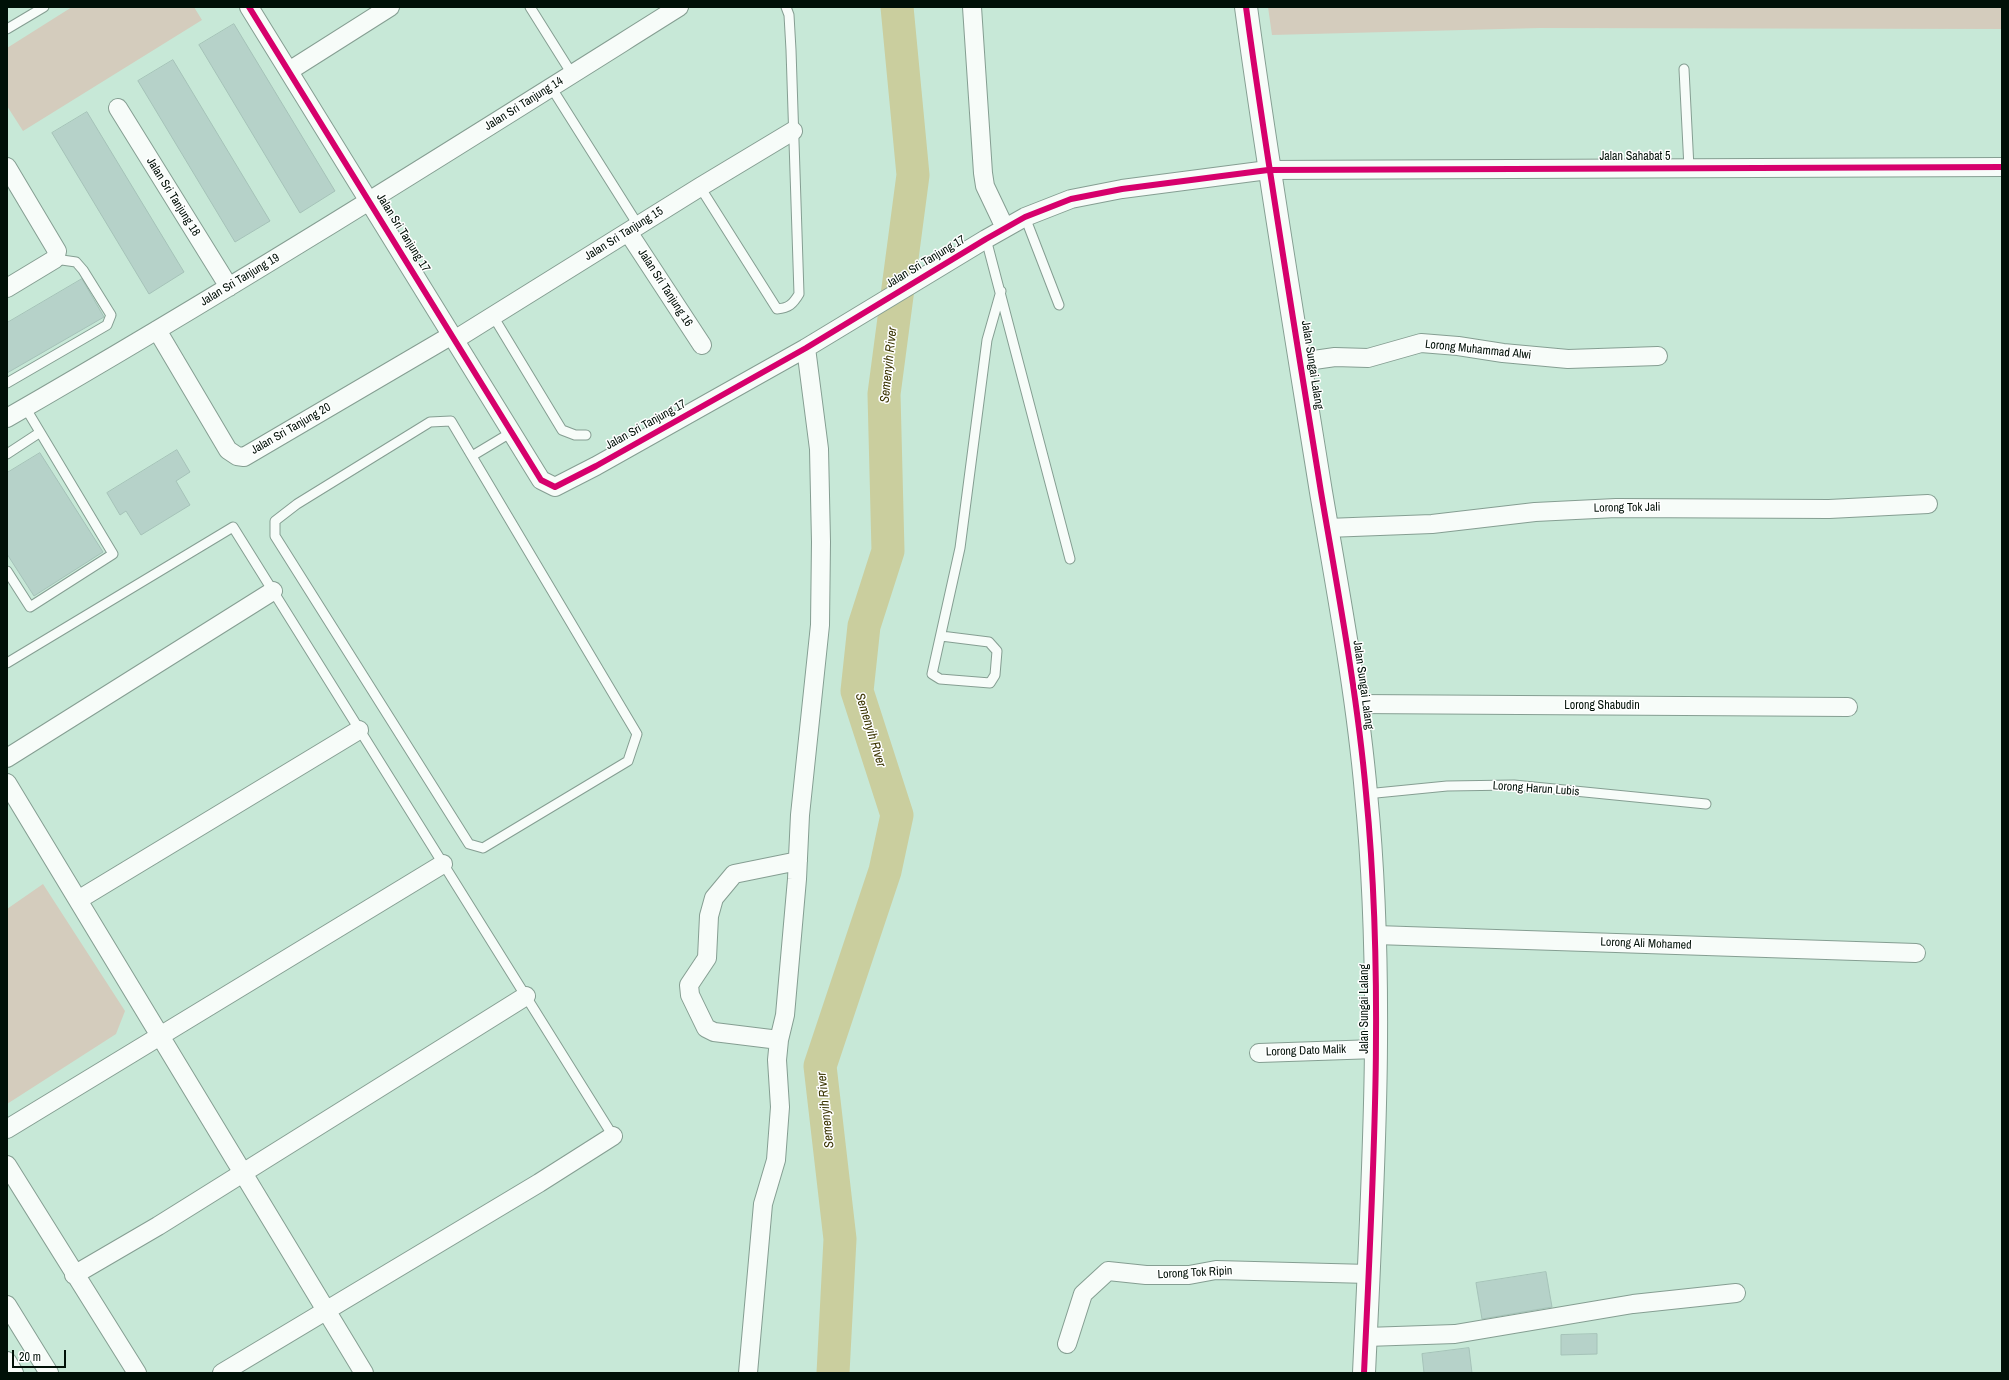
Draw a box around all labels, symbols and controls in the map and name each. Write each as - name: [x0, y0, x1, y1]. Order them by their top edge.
- street label: Jalan Sri Tanjung 14: [482, 74, 566, 134]
- street label: Jalan Sahabat 5: [1599, 150, 1671, 164]
- street label: Jalan Sri Tanjung 18: [143, 155, 203, 239]
- street label: Jalan Sri Tanjung 17: [373, 191, 433, 275]
- street label: Jalan Sri Tanjung 15: [582, 204, 666, 264]
- street label: Jalan Sri Tanjung 17: [884, 233, 968, 291]
- street label: Jalan Sri Tanjung 16: [634, 246, 696, 330]
- street label: Jalan Sri Tanjung 19: [198, 251, 282, 309]
- street label: Jalan Sungai Lalang: [1298, 320, 1326, 410]
- water label: Semenyih River: [877, 326, 901, 404]
- street label: Lorong Muhammad Alwi: [1424, 337, 1532, 363]
- street label: Jalan Sri Tanjung 17: [603, 397, 689, 453]
- street label: Jalan Sri Tanjung 20: [248, 400, 334, 458]
- street label: Lorong Tok Jali: [1594, 500, 1660, 516]
- street label: Jalan Sungai Lalang: [1350, 640, 1376, 730]
- water label: Semenyih River: [851, 691, 889, 769]
- street label: Lorong Shabudin: [1564, 699, 1640, 713]
- street label: Lorong Harun Lubis: [1492, 779, 1580, 799]
- street label: Lorong Ali Mohamed: [1600, 935, 1692, 953]
- street label: Jalan Sungai Lalang: [1358, 964, 1372, 1054]
- street label: Lorong Dato Malik: [1266, 1042, 1346, 1060]
- water label: Semenyih River: [814, 1071, 838, 1149]
- street label: Lorong Tok Ripin: [1157, 1264, 1233, 1282]
- scale bar: [14, 1342, 68, 1368]
- text: 20 m: [19, 1349, 41, 1365]

